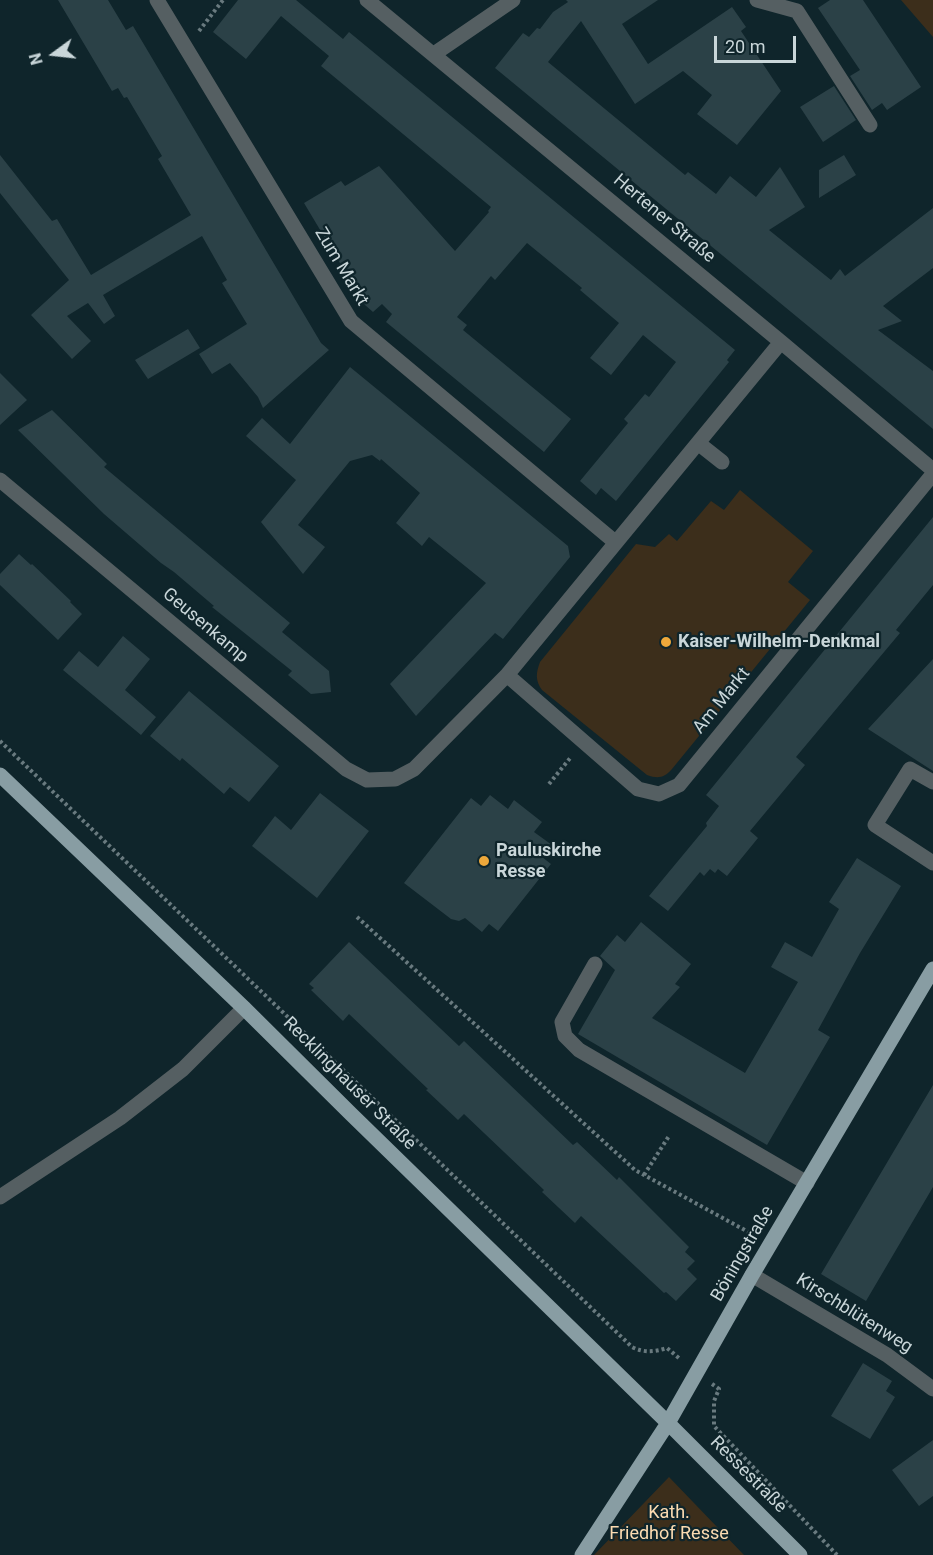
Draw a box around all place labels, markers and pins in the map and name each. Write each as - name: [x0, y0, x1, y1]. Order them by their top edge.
- place label: Kaiser-Wilhelm-Denkmal: [678, 631, 880, 653]
- marker: Kaiser-Wilhelm-Denkmal: [659, 635, 673, 649]
- place label: Pauluskirche Resse: [496, 840, 601, 882]
- marker: Pauluskirche Resse: [477, 854, 491, 868]

